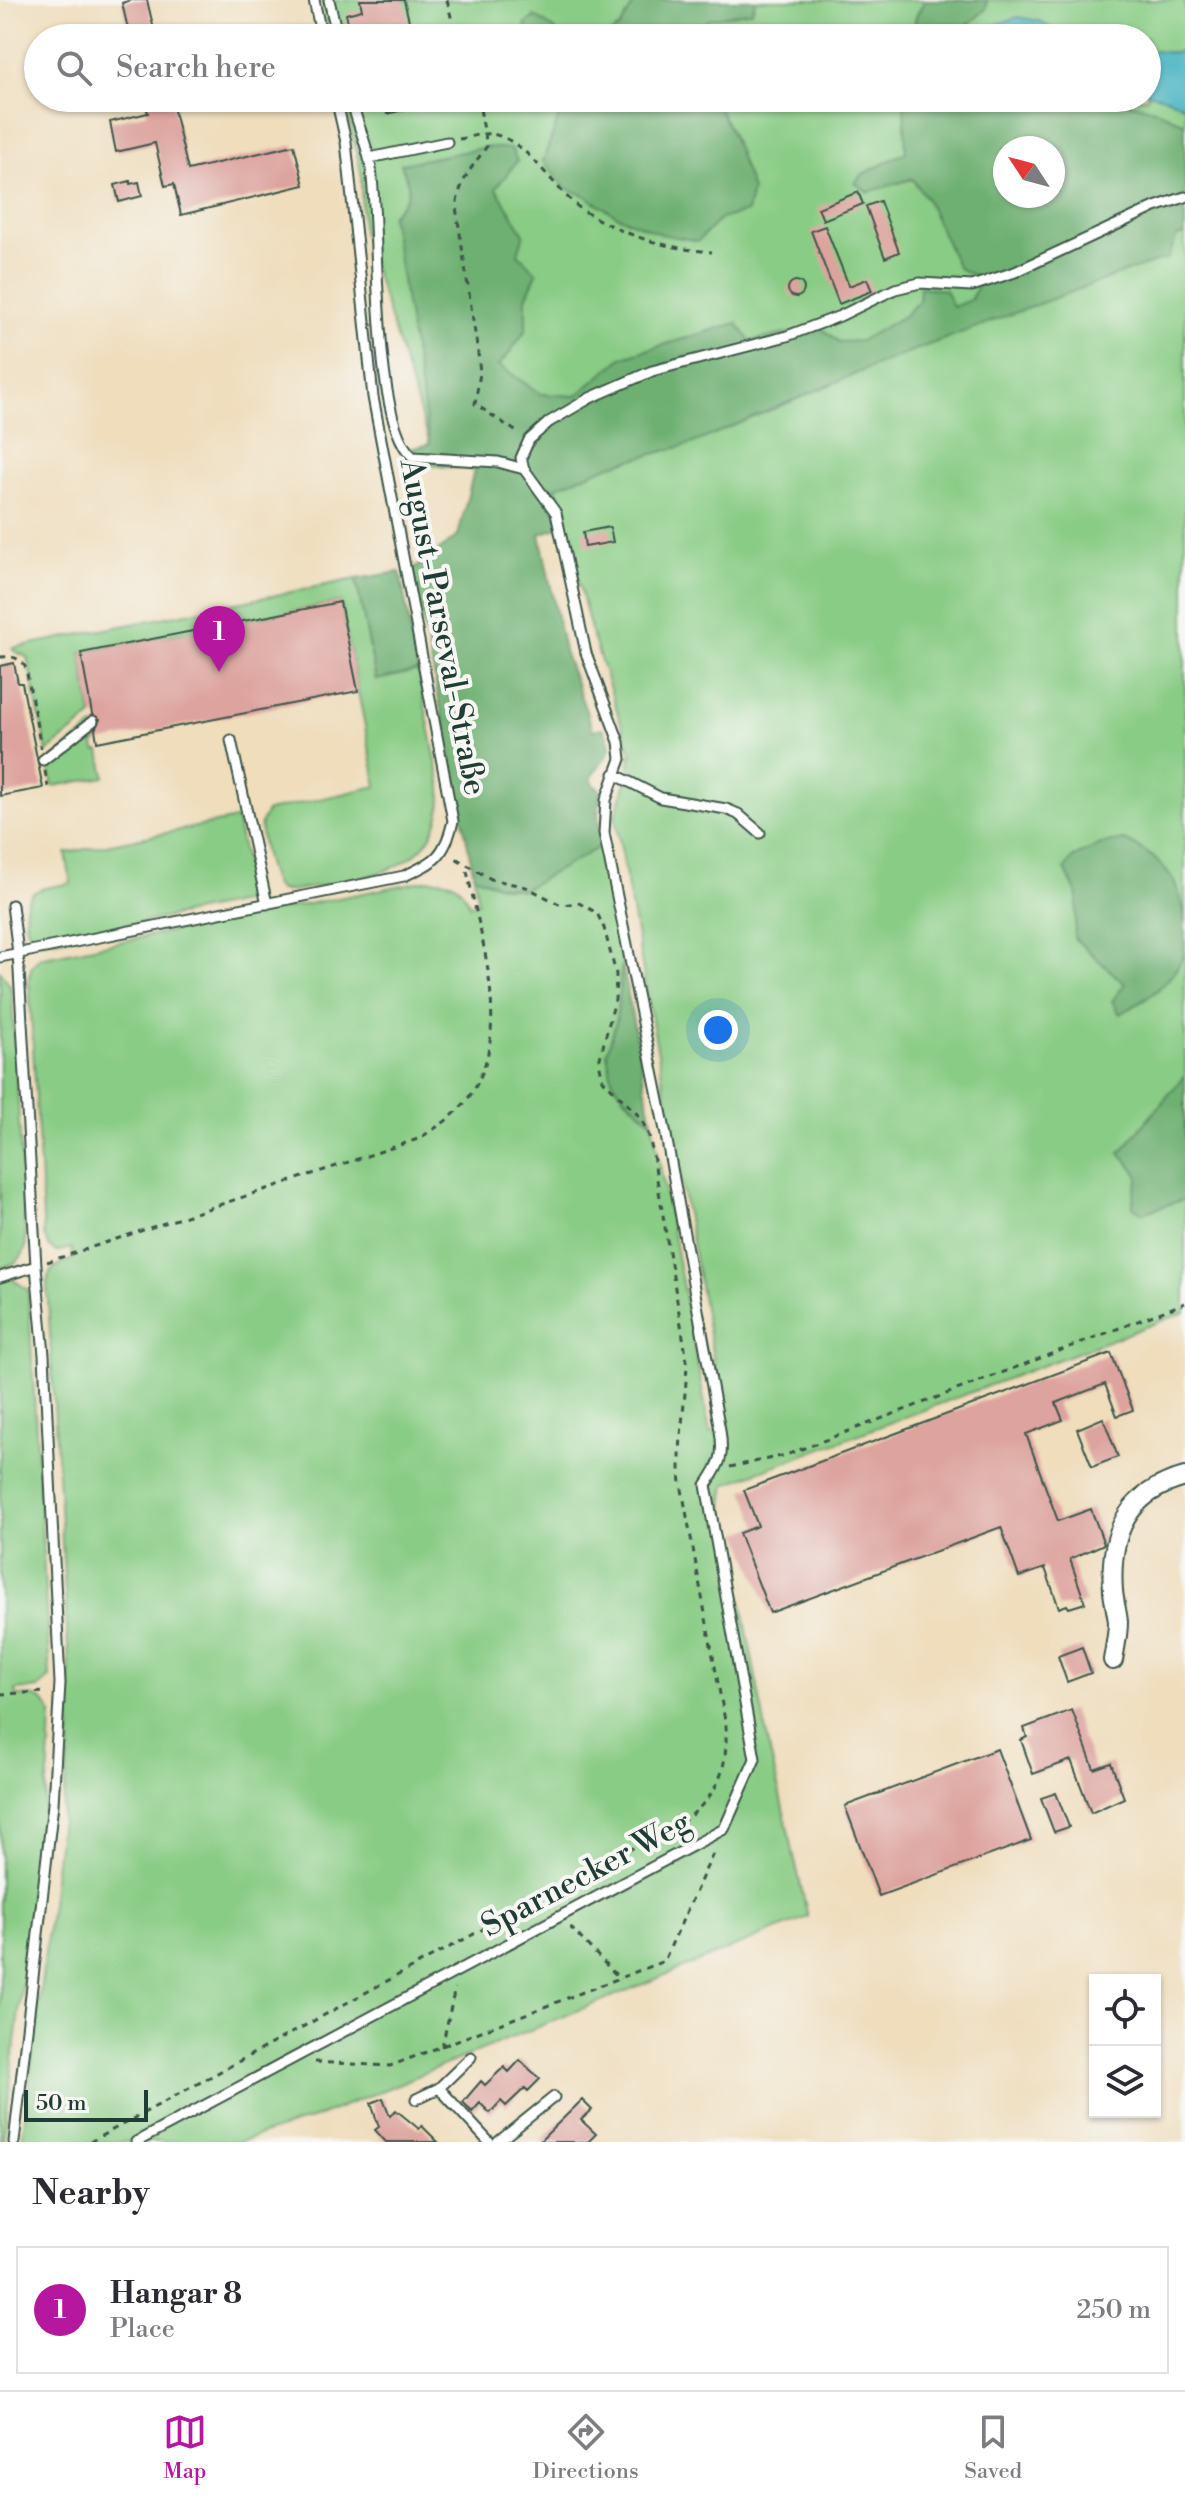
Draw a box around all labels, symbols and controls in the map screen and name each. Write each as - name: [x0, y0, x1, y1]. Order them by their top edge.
- search box: [24, 24, 1161, 112]
- icon: search: [52, 46, 96, 90]
- text: Search here: [116, 49, 276, 87]
- north arrow: [993, 136, 1065, 208]
- street label: August-Parseval-Straße: [391, 454, 495, 799]
- pin: 1: [193, 606, 245, 672]
- your location: [698, 1010, 738, 1050]
- street label: Sparnecker Weg: [474, 1802, 698, 1946]
- map controls: [1089, 1974, 1161, 2118]
- button: locate: [1089, 1974, 1161, 2046]
- button: layers: [1089, 2046, 1161, 2118]
- scale bar: [24, 2086, 148, 2122]
- text: 50 m: [36, 2090, 87, 2117]
- text: Nearby: [32, 2173, 150, 2215]
- text: Hangar 8: [110, 2275, 242, 2313]
- text: 1: [54, 2294, 66, 2326]
- text: 250 m: [1076, 2294, 1151, 2326]
- text: Place: [110, 2313, 175, 2345]
- tab: Map: [163, 2410, 207, 2485]
- tab: Directions: [533, 2410, 639, 2485]
- tab: Saved: [964, 2410, 1022, 2485]

